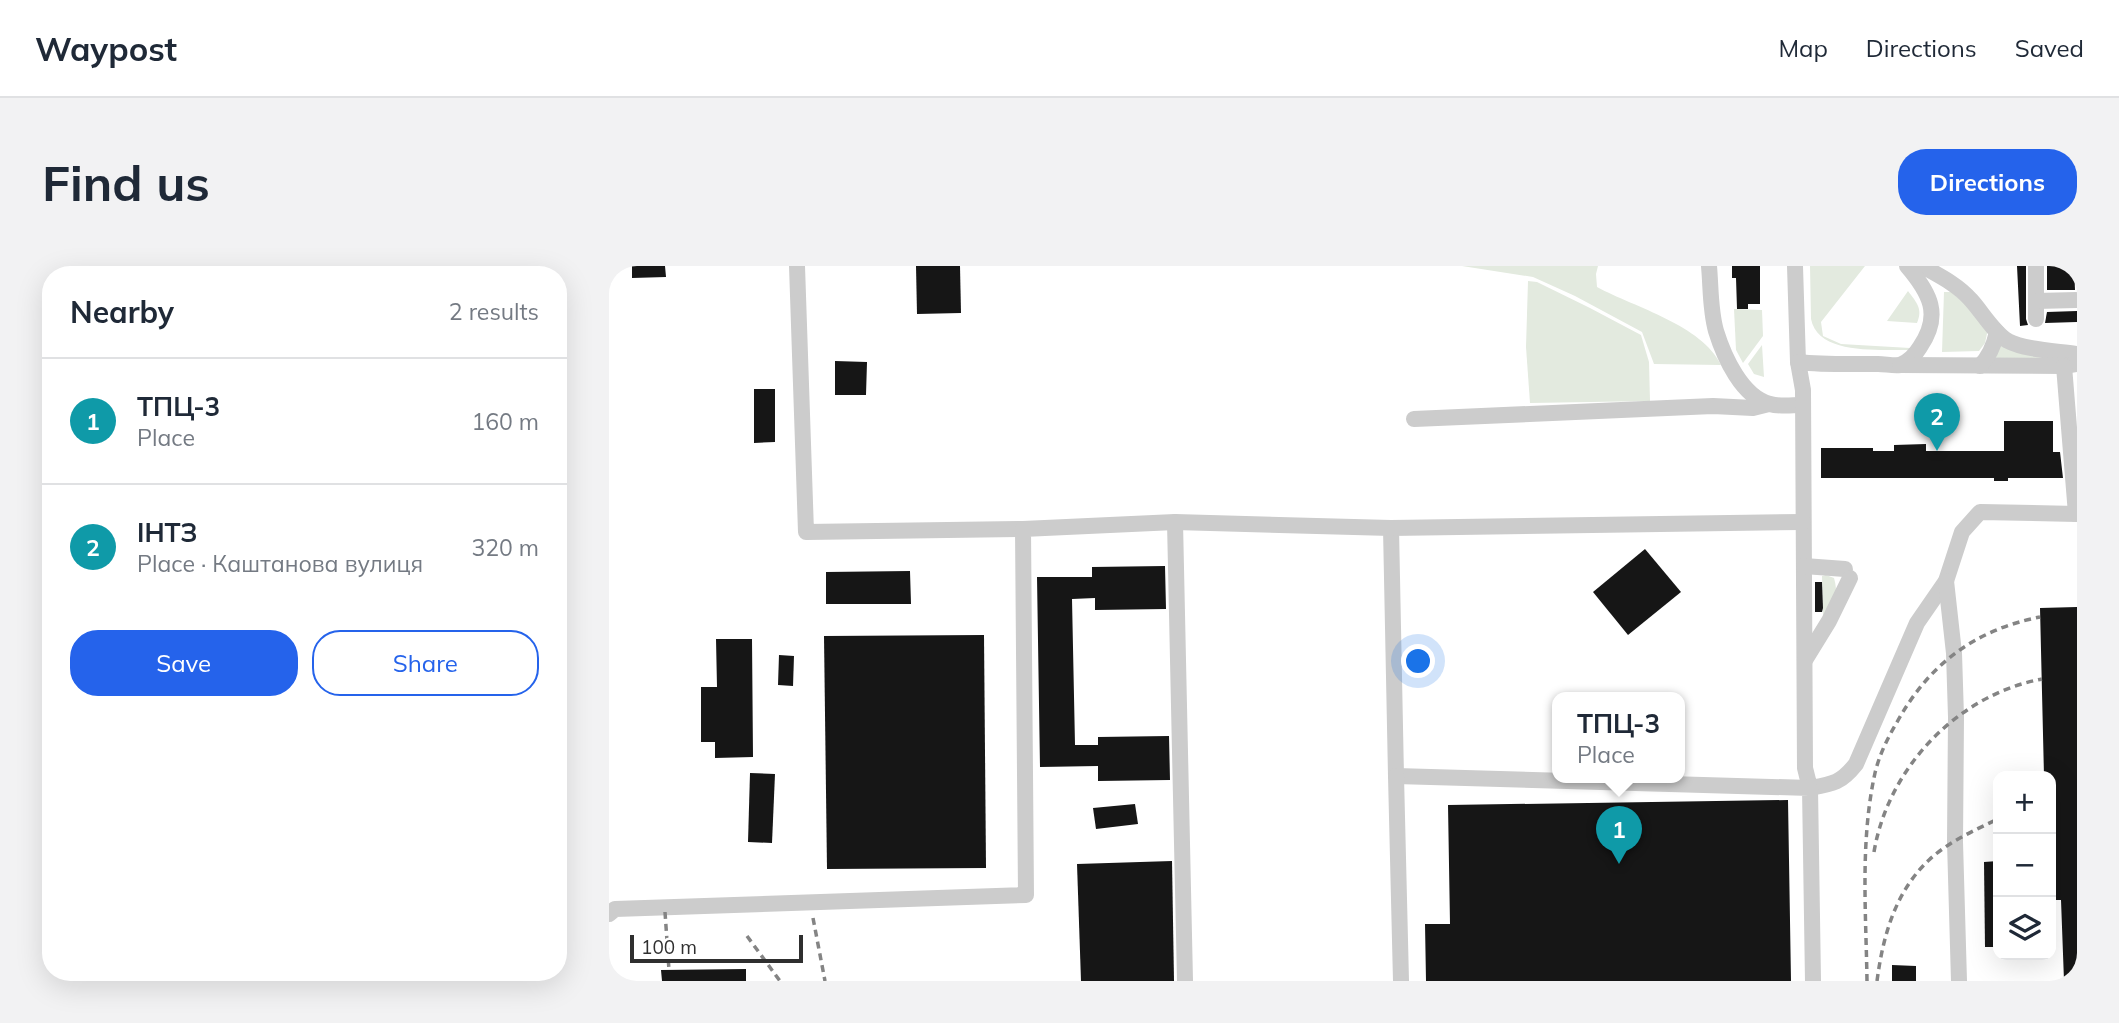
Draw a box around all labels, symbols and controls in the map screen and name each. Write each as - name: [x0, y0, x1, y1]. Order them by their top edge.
- text: Waypost: [35, 28, 177, 69]
- text: Map: [1778, 33, 1828, 63]
- text: Directions: [1866, 33, 1977, 63]
- text: Saved: [2015, 33, 2084, 63]
- button: Directions: [1898, 149, 2077, 215]
- text: Find us: [42, 152, 210, 213]
- text: Nearby: [70, 293, 174, 331]
- text: 2 results: [449, 297, 539, 326]
- text: ТПЦ-3: [137, 390, 220, 423]
- pin: 2: [1914, 393, 1960, 451]
- text: 1: [86, 407, 100, 436]
- text: 160 m: [471, 407, 539, 436]
- text: Place: [137, 423, 195, 452]
- text: ІНТЗ: [137, 516, 197, 549]
- text: 2: [86, 533, 100, 562]
- text: 320 m: [471, 533, 539, 562]
- text: Place · Каштанова вулиця: [137, 549, 423, 578]
- button: Save: [70, 630, 298, 696]
- button: Share: [312, 630, 539, 696]
- your location: [1401, 644, 1435, 678]
- popup: [1552, 692, 1685, 783]
- text: ТПЦ-3: [1577, 707, 1660, 740]
- text: Place: [1577, 740, 1635, 769]
- map controls: [1993, 771, 2056, 960]
- button: +: [1993, 771, 2056, 834]
- pin: 1: [1596, 806, 1642, 864]
- button: −: [1993, 834, 2056, 897]
- button: layers: [1993, 897, 2056, 960]
- scale bar: [630, 932, 803, 964]
- text: 100 m: [641, 935, 697, 959]

